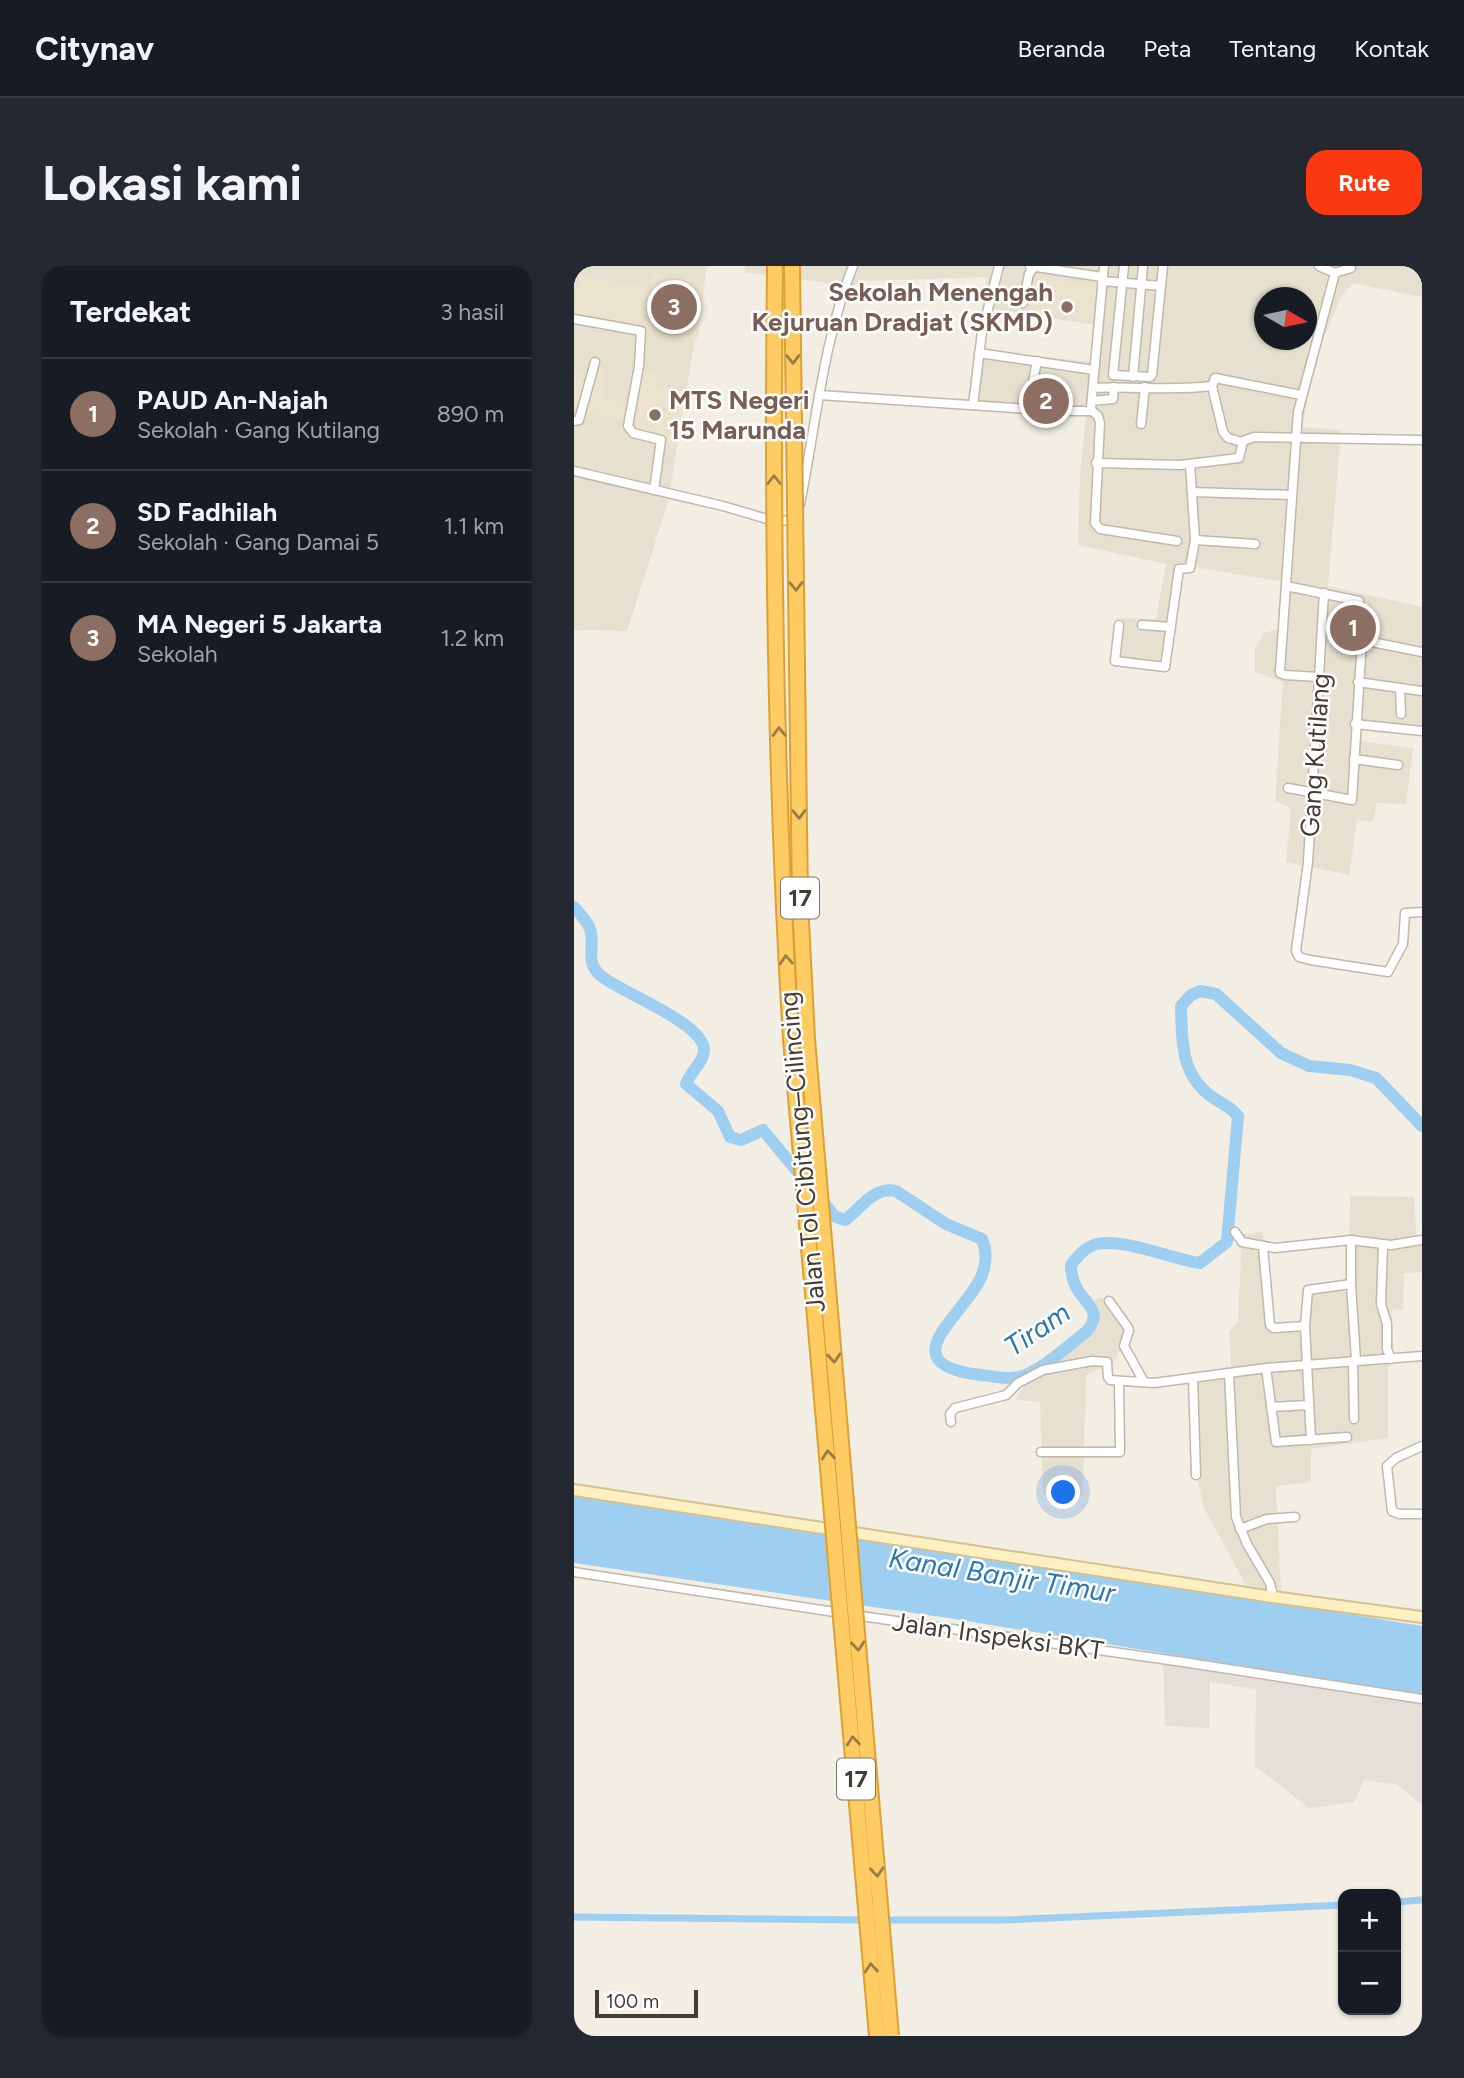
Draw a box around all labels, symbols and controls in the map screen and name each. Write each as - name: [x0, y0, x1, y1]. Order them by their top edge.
- text: Citynav: [35, 29, 154, 68]
- text: Beranda: [1018, 34, 1105, 63]
- text: Peta: [1143, 34, 1191, 63]
- text: Tentang: [1229, 34, 1316, 63]
- text: Kontak: [1354, 34, 1429, 63]
- button: Rute: [1306, 150, 1422, 215]
- text: Lokasi kami: [42, 153, 302, 212]
- place label: Sekolah Menengah Kejuruan Dradjat (SKMD): [751, 276, 1053, 338]
- pin: 3: [651, 281, 697, 333]
- north arrow: [1254, 287, 1317, 350]
- text: Terdekat: [70, 293, 191, 330]
- text: 3 hasil: [440, 298, 504, 326]
- marker: Sekolah Menengah Kejuruan Dradjat (SKMD): [1059, 299, 1075, 315]
- one-way arrow: [786, 353, 801, 364]
- pin: 2: [1023, 375, 1069, 427]
- text: PAUD An-Najah: [137, 384, 328, 416]
- place label: MTS Negeri 15 Marunda: [669, 384, 810, 446]
- text: 1: [88, 400, 98, 428]
- text: 890 m: [437, 400, 504, 428]
- marker: MTS Negeri 15 Marunda: [647, 407, 663, 423]
- text: Sekolah · Gang Kutilang: [137, 416, 380, 444]
- one-way arrow: [766, 474, 782, 485]
- text: SD Fadhilah: [137, 496, 277, 528]
- text: 2: [86, 512, 100, 540]
- text: 1.1 km: [444, 512, 504, 540]
- text: Sekolah · Gang Damai 5: [137, 528, 379, 556]
- one-way arrow: [788, 581, 804, 592]
- pin: 1: [1330, 602, 1376, 654]
- text: MA Negeri 5 Jakarta: [137, 608, 382, 640]
- text: 3: [87, 624, 99, 652]
- text: 1.2 km: [440, 624, 504, 652]
- text: Sekolah: [137, 640, 218, 668]
- street label: Gang Kutilang: [1293, 672, 1337, 838]
- one-way arrow: [771, 726, 787, 737]
- one-way arrow: [791, 809, 807, 819]
- road number: 17: [781, 878, 819, 918]
- one-way arrow: [779, 954, 794, 965]
- street label: Jalan Tol Cibitung–Cilincing: [772, 990, 832, 1314]
- water label: Tiram: [998, 1295, 1076, 1363]
- one-way arrow: [826, 1353, 841, 1364]
- one-way arrow: [821, 1449, 836, 1460]
- your location: [1046, 1475, 1080, 1509]
- water label: Kanal Banjir Timur: [886, 1540, 1119, 1610]
- street label: Jalan Inspeksi BKT: [890, 1605, 1106, 1667]
- one-way arrow: [850, 1641, 865, 1652]
- one-way arrow: [846, 1735, 861, 1746]
- road number: 17: [837, 1758, 875, 1800]
- one-way arrow: [869, 1867, 884, 1878]
- map controls: [1338, 1889, 1401, 2015]
- button: +: [1338, 1889, 1401, 1952]
- button: −: [1338, 1952, 1401, 2015]
- one-way arrow: [864, 1962, 879, 1973]
- scale bar: [595, 1987, 698, 2019]
- text: 100 m: [606, 1990, 659, 2013]

